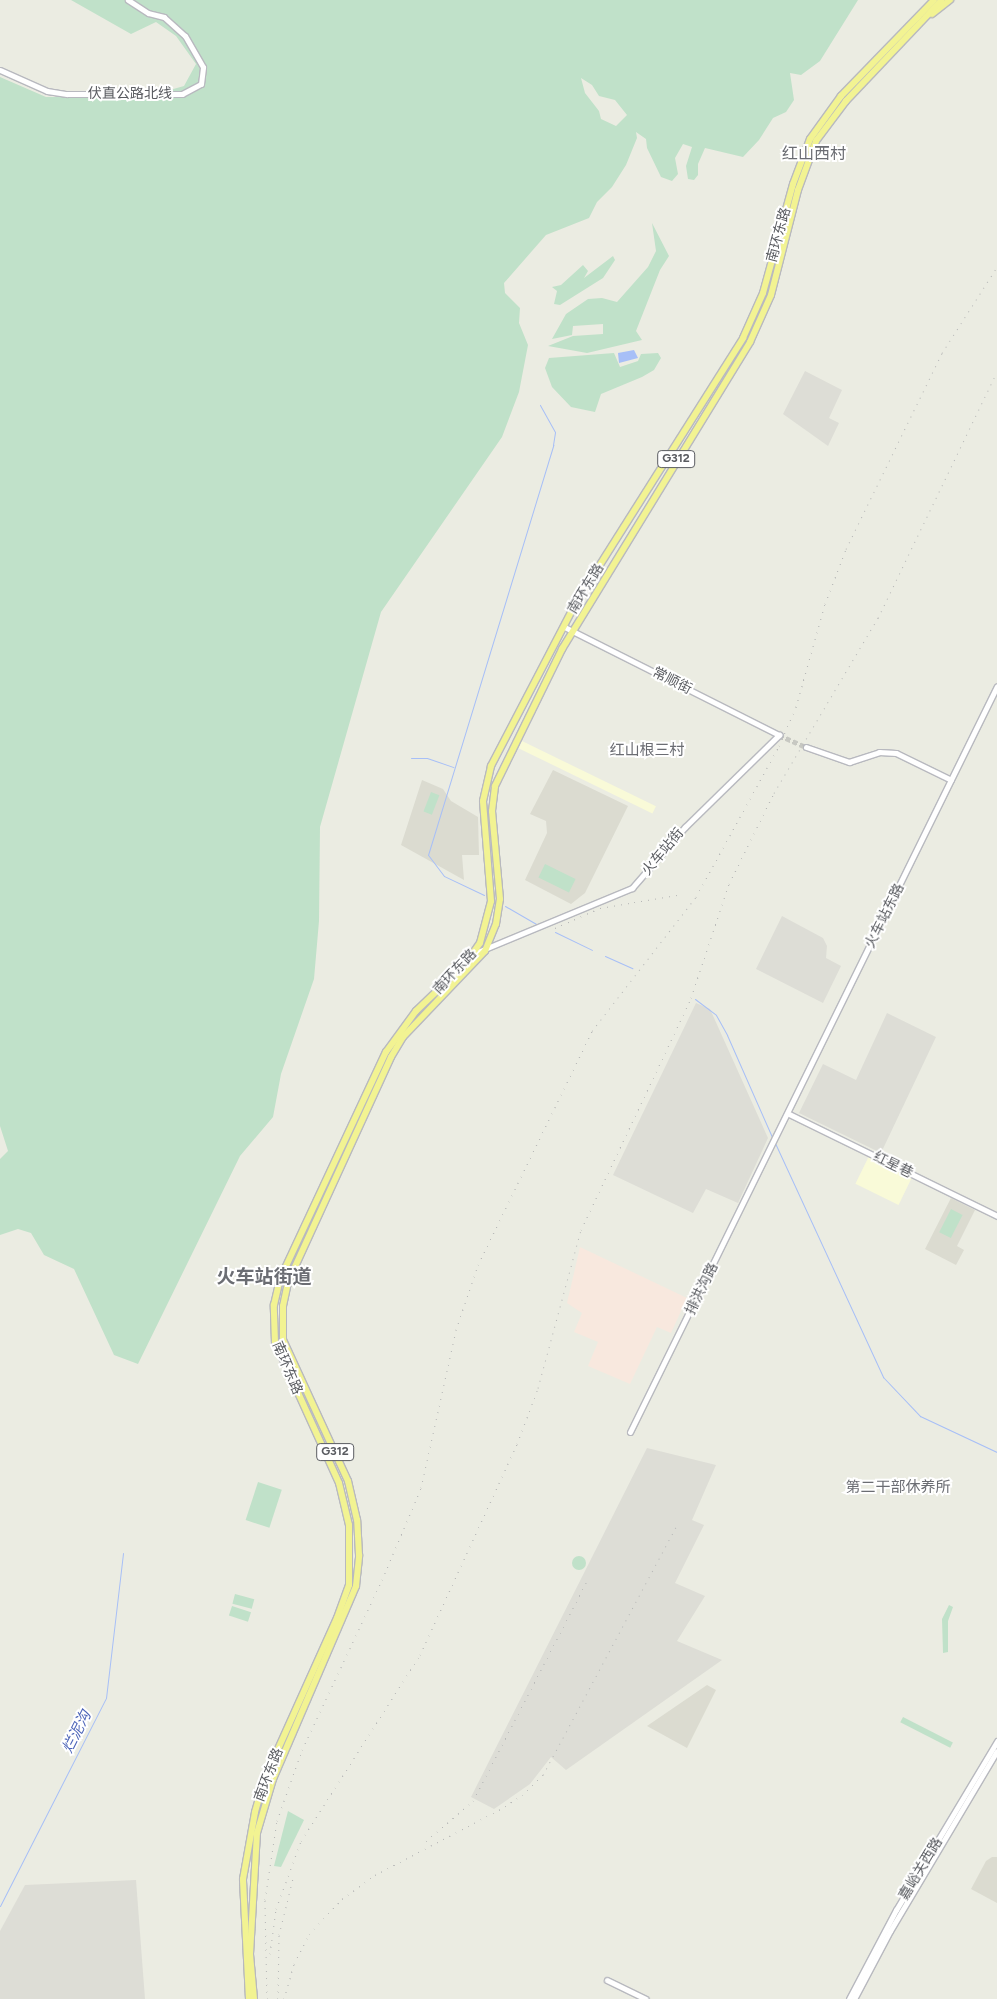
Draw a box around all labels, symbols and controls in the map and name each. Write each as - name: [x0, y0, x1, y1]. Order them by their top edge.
- street label: 伏直公路北线: [88, 86, 172, 102]
- district label: 红山西村: [782, 144, 846, 164]
- street label: 南环东路: [764, 206, 794, 264]
- road number: G312: [656, 449, 696, 468]
- street label: 南环东路: [564, 561, 608, 617]
- street label: 常顺街: [649, 664, 695, 698]
- district label: 红山根三村: [610, 742, 684, 760]
- street label: 火车站街: [639, 825, 687, 879]
- street label: 火车站东路: [862, 881, 908, 951]
- street label: 南环东路: [430, 946, 480, 998]
- street label: 红星巷: [870, 1148, 916, 1182]
- street label: 排洪沟路: [682, 1260, 722, 1318]
- district label: 火车站街道: [217, 1266, 311, 1288]
- street label: 南环东路: [268, 1339, 306, 1397]
- road number: G312: [315, 1442, 355, 1461]
- district label: 第二干部休养所: [846, 1479, 950, 1497]
- water label: 烂泥沟: [59, 1708, 95, 1756]
- street label: 南环东路: [251, 1746, 287, 1804]
- street label: 嘉峪关西路: [896, 1835, 946, 1903]

